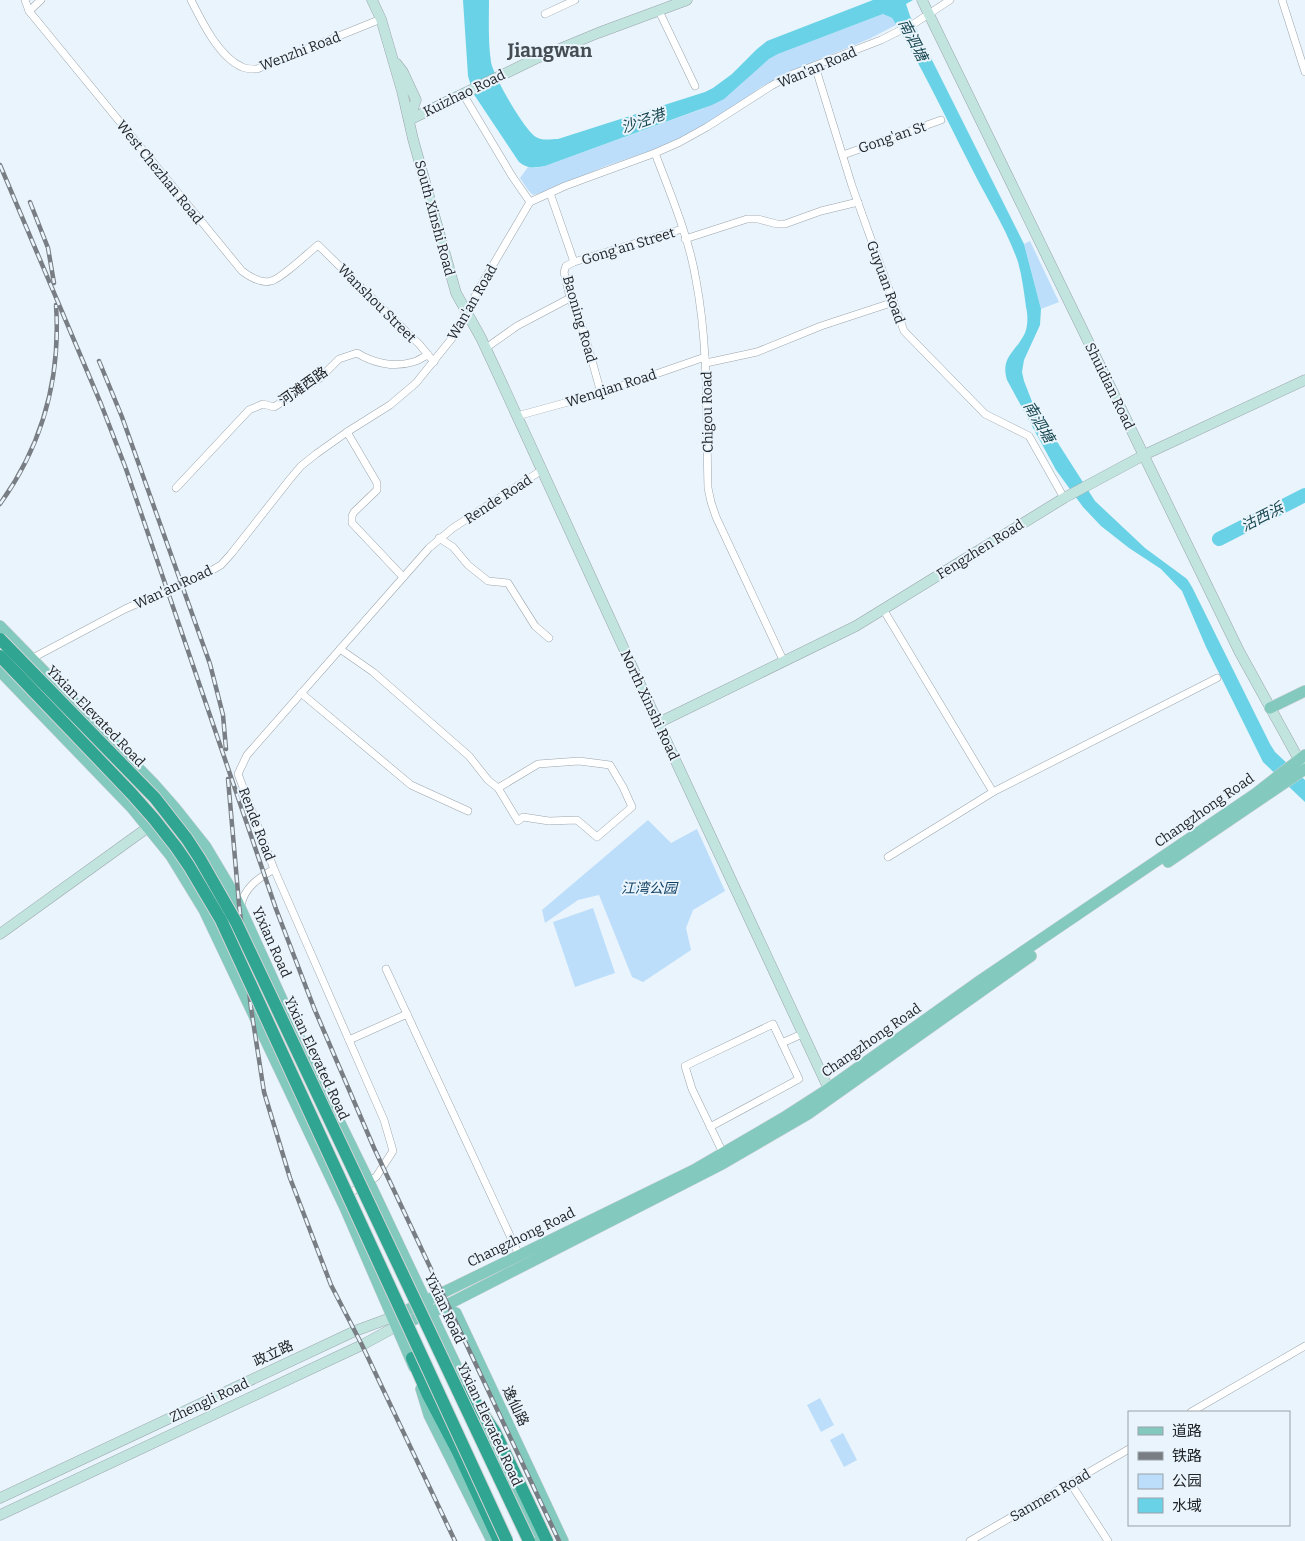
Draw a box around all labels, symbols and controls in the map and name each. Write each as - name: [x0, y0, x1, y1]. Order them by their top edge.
- water label: 南泗塘: [895, 16, 933, 67]
- street label: Wenzhi Road: [257, 28, 343, 75]
- district label: Jiangwan: [507, 39, 593, 62]
- street label: Wan'an Road: [775, 43, 859, 92]
- street label: Kuizhao Road: [420, 66, 508, 121]
- water label: 沙泾港: [619, 105, 669, 137]
- street label: West Chezhan Road: [113, 117, 207, 227]
- street label: Gong'an St: [856, 118, 928, 157]
- street label: South Xinshi Road: [411, 158, 458, 278]
- street label: Gong'an Street: [579, 224, 677, 269]
- street label: Guyuan Road: [863, 238, 908, 326]
- street label: Wanshou Street: [334, 261, 419, 346]
- street label: Wan'an Road: [444, 262, 501, 343]
- street label: Baoning Road: [559, 274, 600, 365]
- street label: Shuidian Road: [1081, 340, 1138, 432]
- street label: 河滩西路: [275, 363, 331, 409]
- street label: Wenqian Road: [564, 366, 659, 411]
- street label: Chigou Road: [698, 371, 717, 453]
- water label: 南泗塘: [1020, 398, 1060, 448]
- street label: Rende Road: [461, 471, 535, 528]
- water label: 沽西浜: [1238, 498, 1288, 535]
- street label: Fengzhen Road: [934, 516, 1027, 583]
- street label: Wan'an Road: [131, 562, 215, 613]
- street label: North Xinshi Road: [617, 648, 682, 763]
- street label: Yixian Elevated Road: [43, 662, 148, 771]
- street label: Changzhong Road: [1151, 770, 1257, 851]
- street label: Rende Road: [235, 785, 278, 863]
- park label: 江湾公园: [621, 880, 679, 897]
- street label: Yixian Road: [248, 904, 295, 980]
- street label: Yixian Elevated Road: [280, 994, 353, 1123]
- street label: Changzhong Road: [818, 1000, 924, 1081]
- street label: Changzhong Road: [465, 1204, 578, 1271]
- street label: Yixian Road: [421, 1270, 468, 1346]
- street label: 政立路: [251, 1337, 296, 1370]
- street label: Yixian Elevated Road: [453, 1360, 526, 1489]
- street label: Zhengli Road: [167, 1375, 252, 1426]
- street label: 逸仙路: [499, 1384, 532, 1429]
- legend: [1128, 1411, 1290, 1526]
- text: 道路: [1172, 1422, 1202, 1440]
- text: 铁路: [1172, 1447, 1202, 1465]
- street label: Sanmen Road: [1007, 1466, 1094, 1525]
- text: 公园: [1172, 1472, 1202, 1490]
- text: 水域: [1172, 1497, 1202, 1515]

